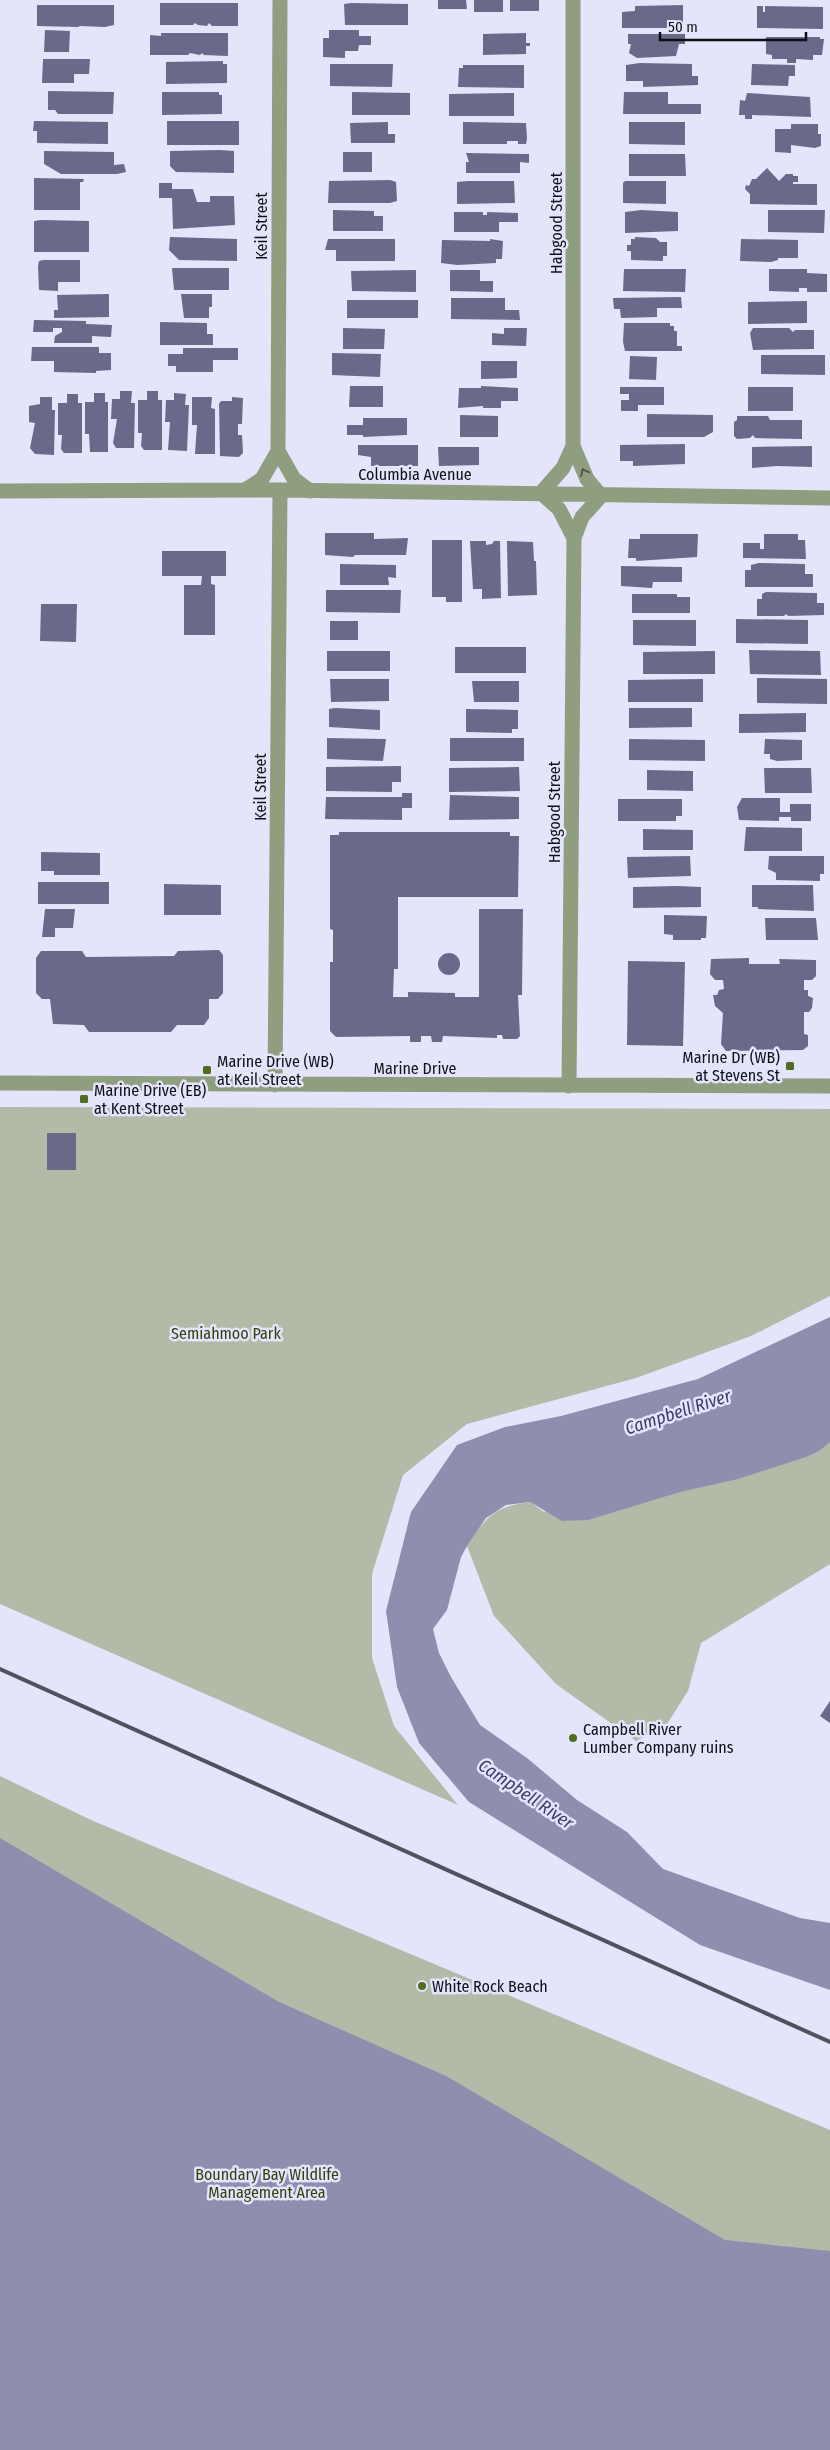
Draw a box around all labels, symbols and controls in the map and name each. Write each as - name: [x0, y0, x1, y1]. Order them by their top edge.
- scale bar: [660, 10, 806, 42]
- text: 50 m: [668, 18, 698, 36]
- street label: Habgood Street: [547, 171, 566, 274]
- street label: Keil Street: [252, 191, 271, 260]
- street label: Columbia Avenue: [358, 465, 472, 484]
- one-way arrow: [580, 469, 590, 478]
- street label: Keil Street: [251, 752, 270, 821]
- street label: Habgood Street: [545, 760, 564, 863]
- place label: Marine Dr (WB) at Stevens St: [682, 1048, 781, 1085]
- place label: Marine Drive (WB) at Keil Street: [217, 1052, 334, 1089]
- street label: Marine Drive: [374, 1059, 456, 1078]
- marker: Marine Dr (WB) at Stevens St: [784, 1060, 796, 1072]
- marker: Marine Drive (WB) at Keil Street: [201, 1064, 213, 1076]
- place label: Marine Drive (EB) at Kent Street: [94, 1081, 207, 1118]
- marker: Marine Drive (EB) at Kent Street: [78, 1093, 90, 1105]
- park label: Semiahmoo Park: [171, 1324, 281, 1343]
- water label: Campbell River: [622, 1384, 734, 1439]
- place label: Campbell River Lumber Company ruins: [583, 1720, 734, 1757]
- marker: Campbell River Lumber Company ruins: [567, 1732, 579, 1744]
- water label: Campbell River: [474, 1754, 578, 1834]
- place label: White Rock Beach: [432, 1977, 548, 1996]
- marker: White Rock Beach: [416, 1980, 428, 1992]
- park label: Boundary Bay Wildlife Management Area: [195, 2165, 339, 2202]

